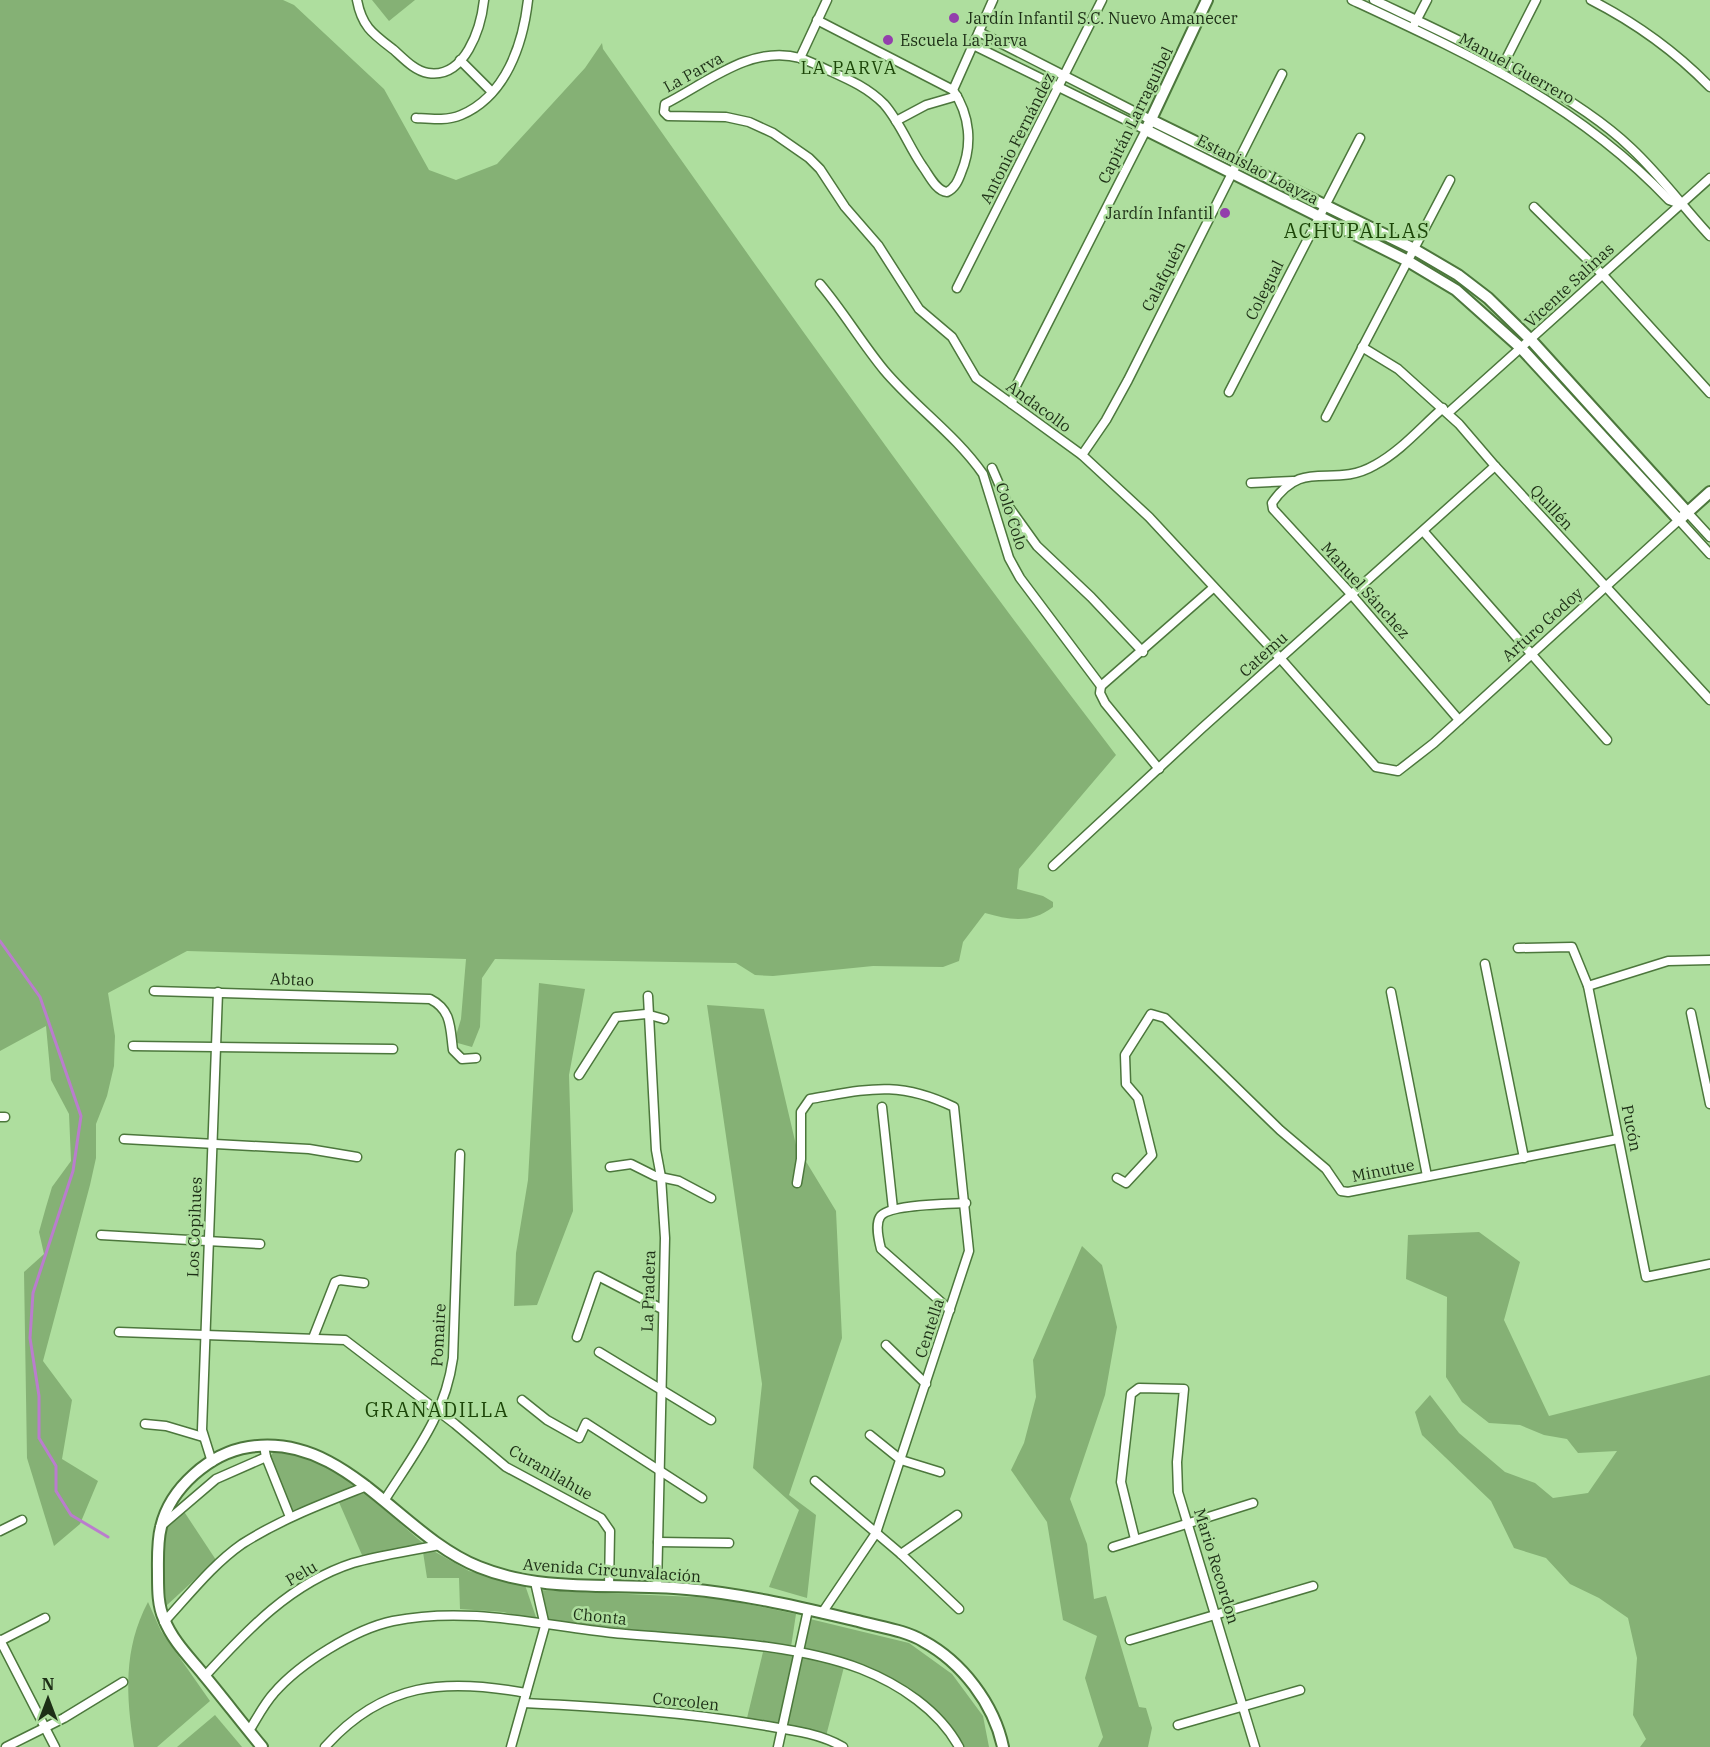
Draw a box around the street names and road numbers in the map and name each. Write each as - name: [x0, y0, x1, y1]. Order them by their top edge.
- street label: Manuel Guerrero: [1456, 28, 1578, 108]
- street label: Capitán Larraguibel: [1093, 43, 1177, 187]
- street label: La Parva: [660, 47, 727, 97]
- street label: Antonio Fernández: [975, 69, 1059, 207]
- street label: Estanislao Loayza: [1194, 130, 1323, 209]
- street label: Calafquén: [1137, 238, 1189, 314]
- street label: Vicente Salinas: [1520, 238, 1618, 332]
- street label: Colegual: [1240, 256, 1288, 323]
- street label: Andacollo: [1003, 376, 1075, 436]
- street label: Colo Colo: [992, 480, 1032, 552]
- street label: Quillén: [1526, 480, 1578, 534]
- street label: Manuel Sánchez: [1317, 538, 1415, 642]
- street label: Arturo Godoy: [1498, 582, 1587, 665]
- street label: Catemu: [1235, 627, 1291, 681]
- street label: Abtao: [270, 968, 314, 990]
- street label: Pucón: [1618, 1103, 1646, 1153]
- street label: Minutue: [1350, 1154, 1416, 1186]
- street label: Los Copihues: [182, 1176, 206, 1278]
- street label: La Pradera: [637, 1250, 659, 1332]
- street label: Centella: [910, 1295, 948, 1360]
- street label: Pomaire: [426, 1303, 450, 1367]
- street label: Curanilahue: [506, 1440, 596, 1504]
- street label: Mario Recordon: [1190, 1506, 1244, 1626]
- street label: Avenida Circunvalación: [522, 1554, 702, 1586]
- street label: Pelu: [282, 1556, 320, 1590]
- street label: Chonta: [572, 1603, 628, 1629]
- street label: Corcolen: [652, 1688, 720, 1714]

